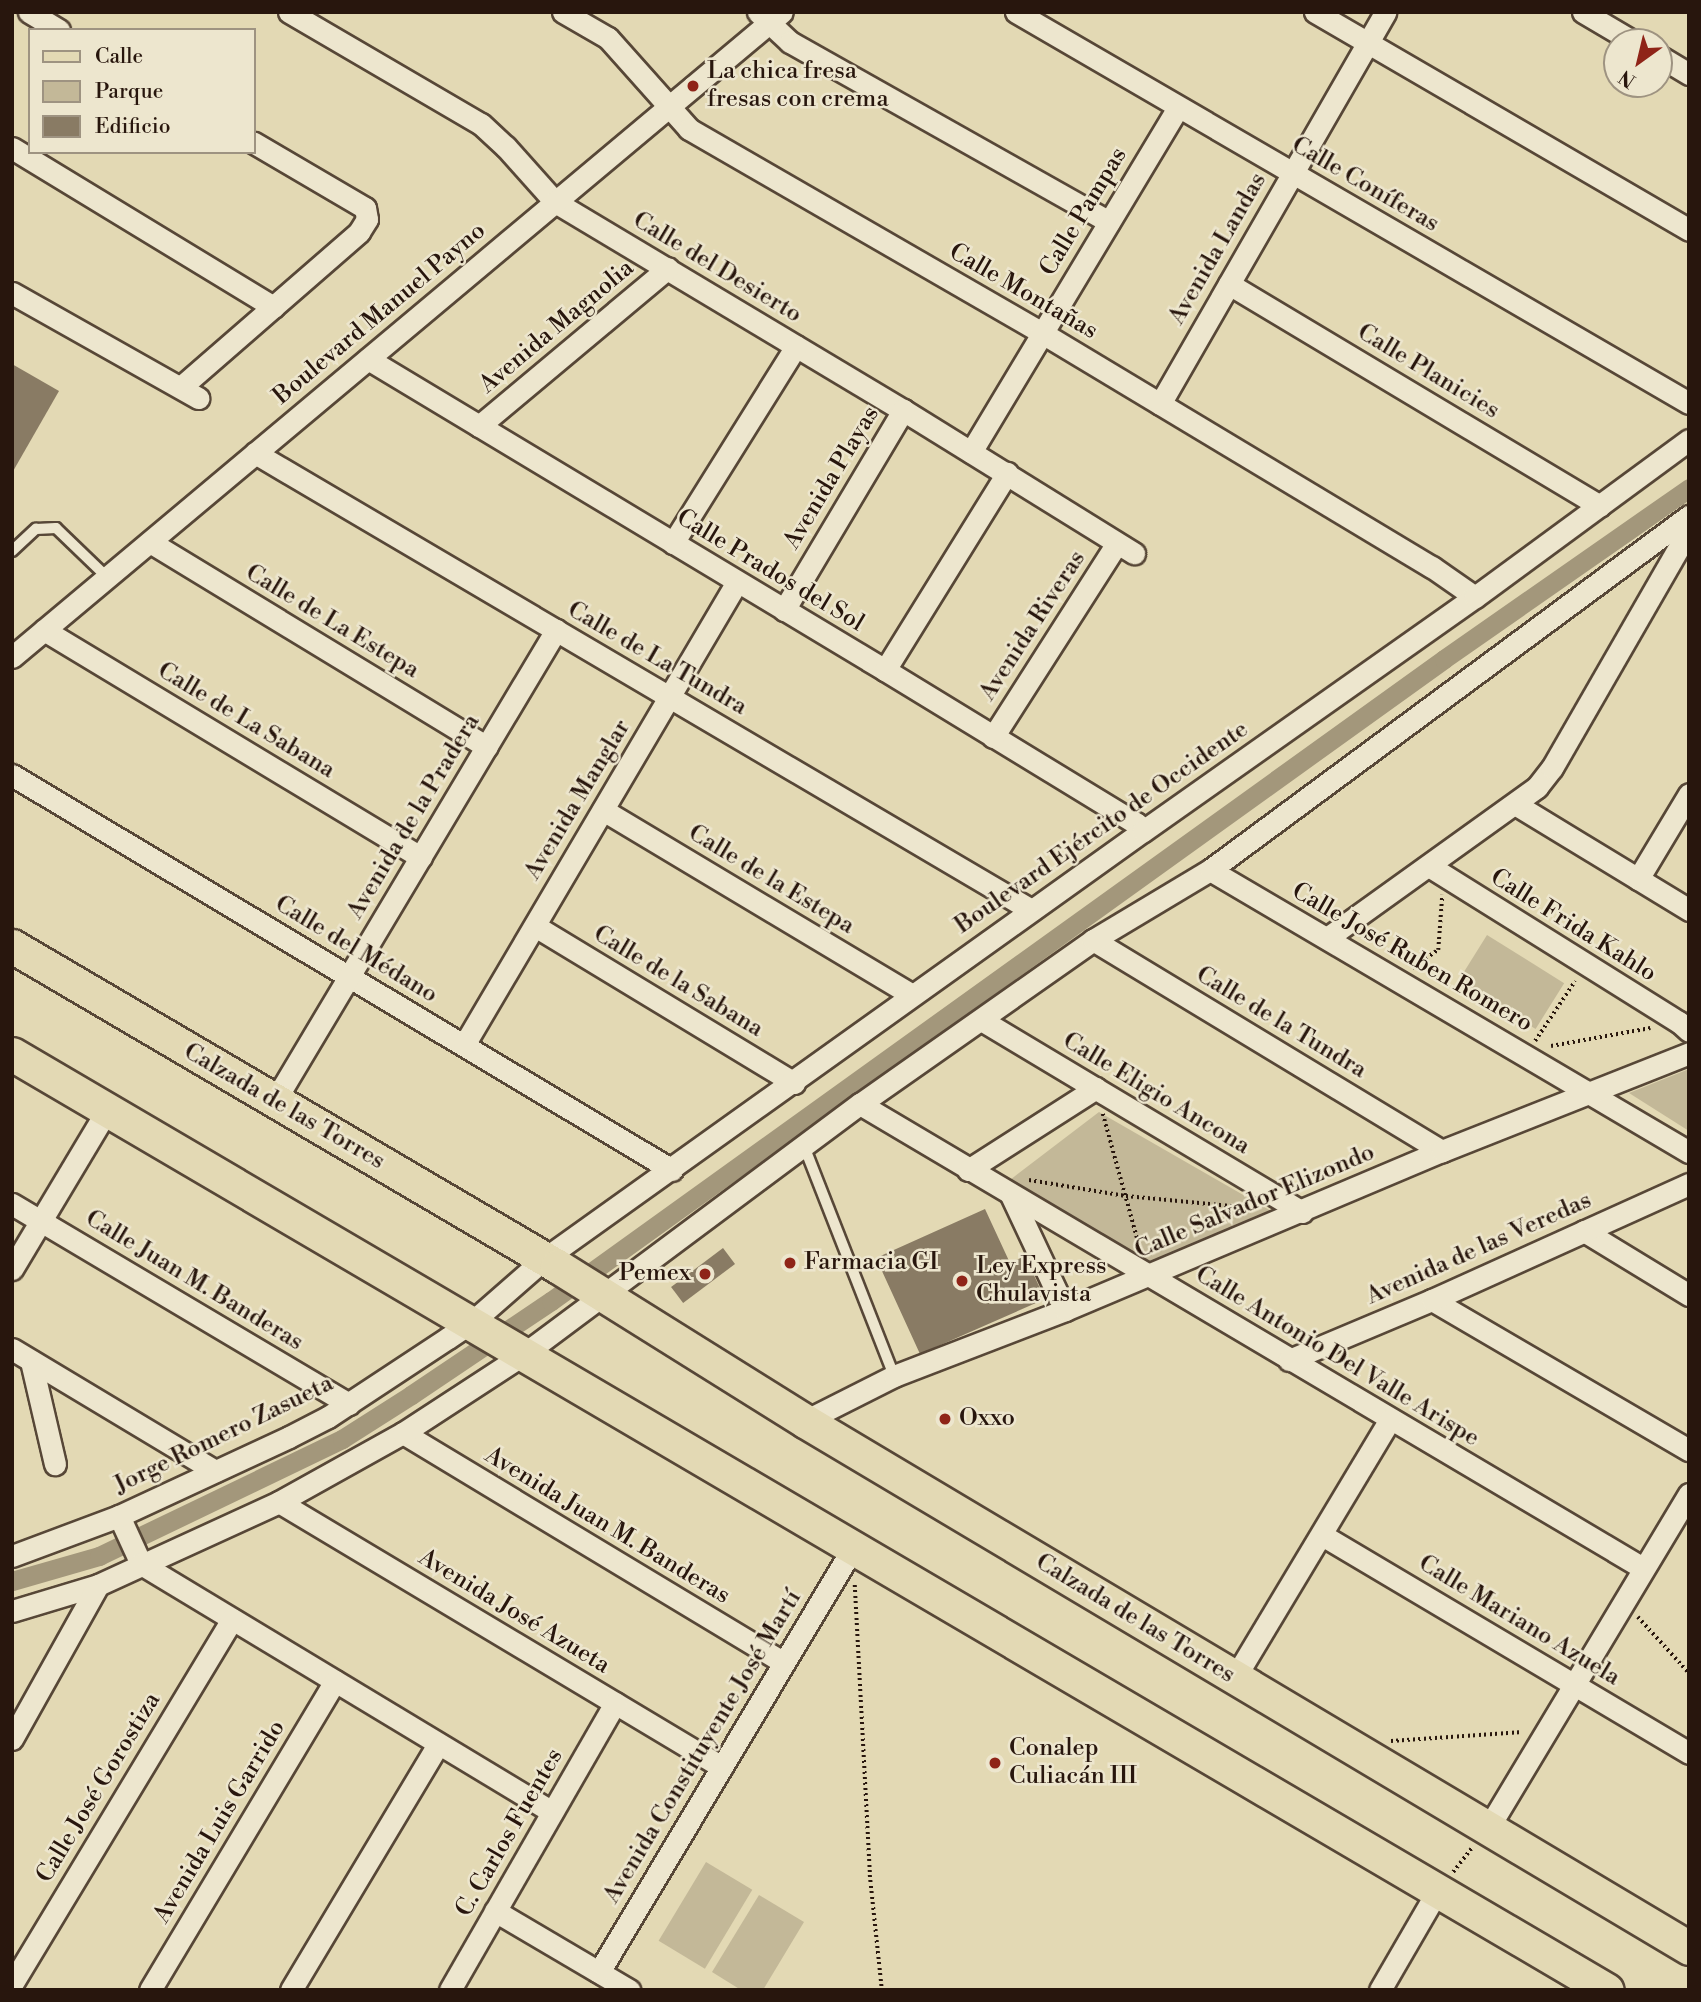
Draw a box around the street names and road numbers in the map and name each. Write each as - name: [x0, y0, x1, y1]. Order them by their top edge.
- street label: Calle Coníferas: [1286, 131, 1444, 239]
- street label: Calle Pampas: [1034, 143, 1134, 281]
- street label: Avenida Landas: [1163, 168, 1273, 330]
- street label: Calle del Desierto: [627, 206, 807, 330]
- street label: Boulevard Manuel Payno: [268, 217, 492, 411]
- street label: Calle Montañas: [944, 238, 1102, 346]
- street label: Avenida Magnolia: [474, 254, 640, 400]
- street label: Calle Planicies: [1352, 318, 1504, 426]
- street label: Avenida Playas: [778, 401, 886, 555]
- street label: Calle Prados del Sol: [671, 504, 869, 638]
- street label: Avenida Riveras: [974, 546, 1092, 706]
- street label: Calle de La Estepa: [240, 559, 424, 685]
- street label: Calle de La Tundra: [562, 596, 752, 722]
- street label: Calle de La Sabana: [152, 657, 340, 785]
- street label: Avenida de la Pradera: [341, 709, 487, 925]
- street label: Avenida Manglar: [519, 715, 637, 885]
- street label: Boulevard Ejército de Occidente: [950, 716, 1254, 940]
- street label: Calle de la Estepa: [683, 819, 859, 941]
- street label: Calle Frida Kahlo: [1485, 863, 1661, 989]
- street label: Calle José Ruben Romero: [1287, 877, 1537, 1039]
- street label: Calle del Médano: [269, 890, 443, 1010]
- street label: Calle de la Sabana: [588, 920, 768, 1044]
- street label: Calle de la Tundra: [1191, 961, 1371, 1085]
- street label: Calle Eligio Ancona: [1057, 1027, 1255, 1161]
- street label: Calzada de las Torres: [178, 1038, 390, 1176]
- street label: Calle Salvador Elizondo: [1131, 1138, 1379, 1266]
- street label: Avenida de las Veredas: [1362, 1186, 1596, 1312]
- street label: Calle Juan M. Banderas: [80, 1205, 308, 1357]
- street label: Calle Antonio Del Valle Arispe: [1190, 1261, 1484, 1453]
- street label: Jorge Romero Zasueta: [110, 1370, 338, 1500]
- street label: Avenida Juan M. Banderas: [479, 1441, 735, 1611]
- street label: Avenida José Azueta: [413, 1543, 615, 1681]
- street label: Calzada de las Torres: [1030, 1548, 1240, 1690]
- street label: Calle Mariano Azuela: [1413, 1549, 1625, 1693]
- street label: Avenida Constituyente José Martí: [598, 1585, 808, 1909]
- street label: Calle José Gorostiza: [31, 1688, 167, 1888]
- street label: Avenida Luis Garrido: [148, 1715, 292, 1929]
- street label: C. Carlos Fuentes: [450, 1744, 570, 1922]

